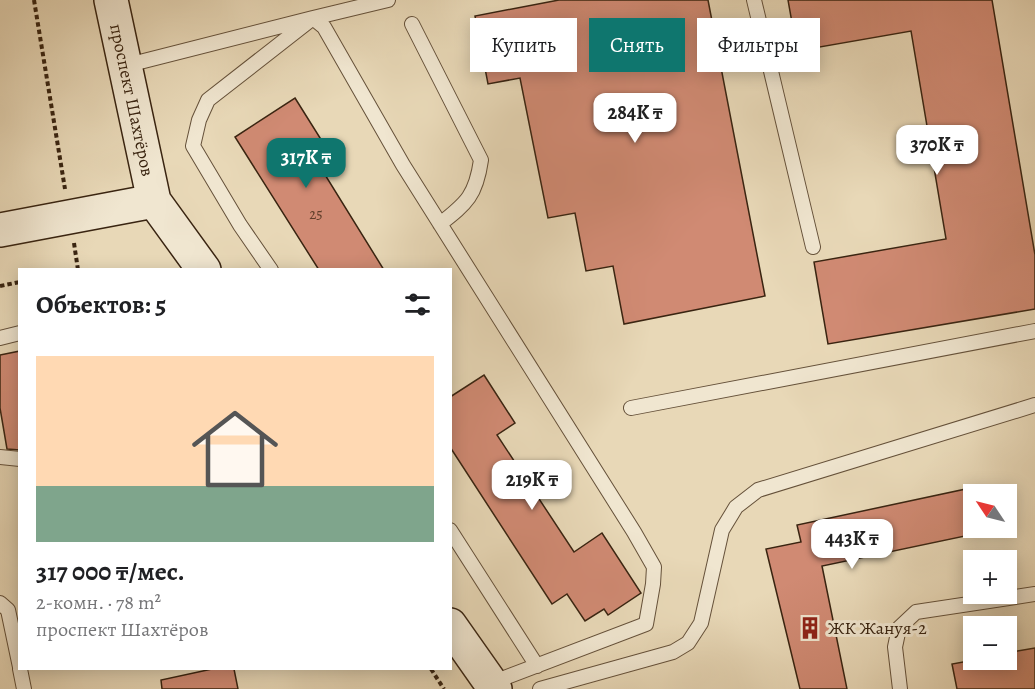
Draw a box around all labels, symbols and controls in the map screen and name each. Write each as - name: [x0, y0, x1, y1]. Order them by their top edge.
- chip: Купить: [470, 18, 577, 72]
- chip: Снять: [589, 18, 685, 72]
- chip: Фильтры: [697, 18, 820, 72]
- street label: проспект Шахтёров: [104, 22, 160, 178]
- pin: 284K ₸: [586, 93, 684, 144]
- text: 284K ₸: [607, 99, 663, 126]
- pin: 370K ₸: [888, 125, 986, 176]
- text: 370K ₸: [910, 131, 964, 158]
- pin: 317K ₸: [257, 138, 355, 189]
- text: 317K ₸: [281, 144, 331, 171]
- house number: 25: [309, 204, 323, 224]
- text: Объектов: 5: [36, 287, 166, 322]
- icon: filters: [401, 288, 434, 321]
- icon: home: [181, 395, 289, 503]
- pin: 219K ₸: [483, 460, 581, 511]
- text: 219K ₸: [506, 466, 558, 493]
- north arrow: [963, 484, 1017, 538]
- map controls: [963, 484, 1017, 670]
- pin: 443K ₸: [803, 519, 901, 570]
- text: 443K ₸: [825, 525, 879, 552]
- button: +: [963, 550, 1017, 604]
- text: 317 000 ₸/мес.: [36, 554, 185, 589]
- text: 2-комн. · 78 m²: [36, 589, 161, 616]
- building icon: ЖК Жануя-2: [797, 615, 823, 641]
- text: проспект Шахтёров: [36, 616, 208, 643]
- place label: ЖК Жануя-2: [828, 616, 927, 640]
- button: −: [963, 616, 1017, 670]

